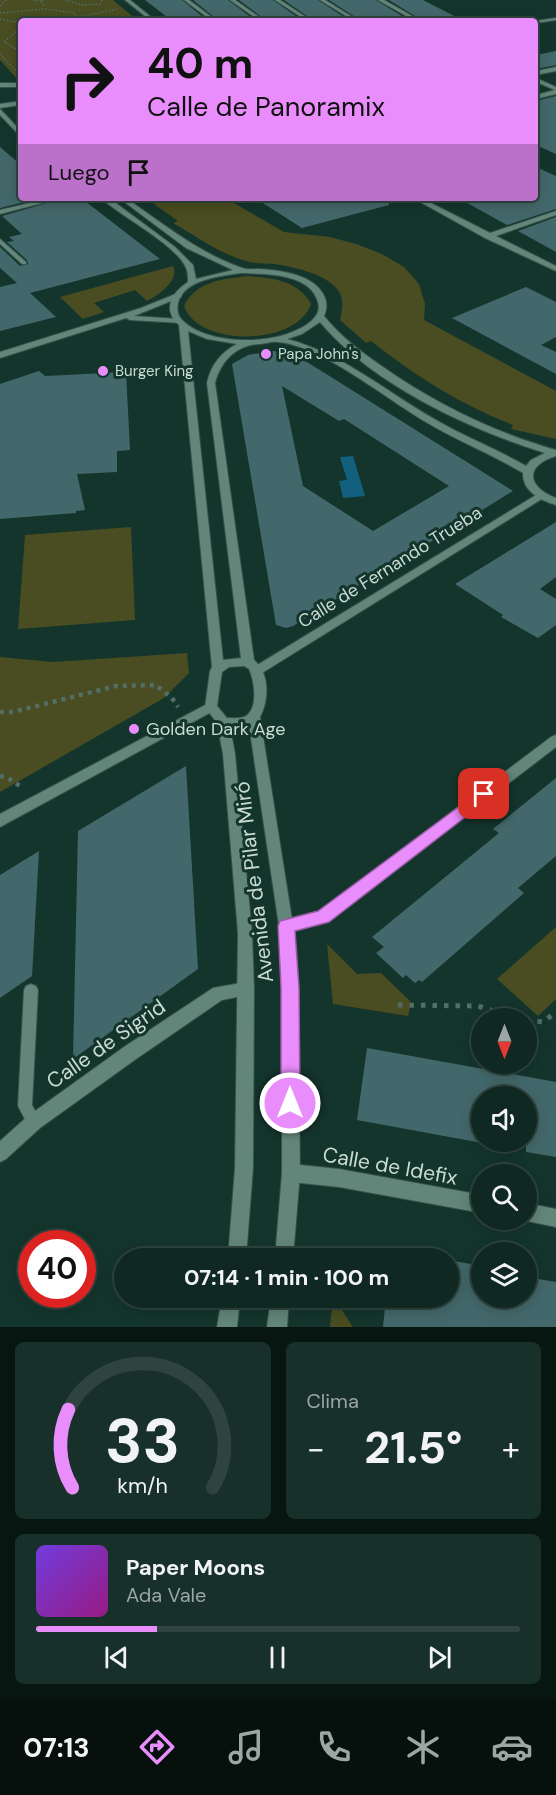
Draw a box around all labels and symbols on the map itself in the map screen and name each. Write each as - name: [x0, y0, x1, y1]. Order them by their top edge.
- place label: Papa John's: [278, 344, 359, 364]
- marker: Papa John's: [259, 347, 273, 361]
- place label: Burger King: [115, 361, 193, 381]
- marker: Burger King: [96, 364, 110, 378]
- street label: Calle de Fernando Trueba: [293, 500, 487, 634]
- place label: Golden Dark Age: [146, 717, 286, 741]
- marker: Golden Dark Age: [127, 722, 141, 736]
- pin: [458, 768, 509, 819]
- street label: Avenida de Pilar Miró: [228, 780, 280, 984]
- street label: Calle de Sigrid: [41, 993, 171, 1095]
- north arrow: [471, 1008, 537, 1074]
- position arrow: [258, 1071, 322, 1135]
- street label: Calle de Idefix: [320, 1140, 460, 1192]
- speed limit sign: 40: [18, 1230, 96, 1308]

